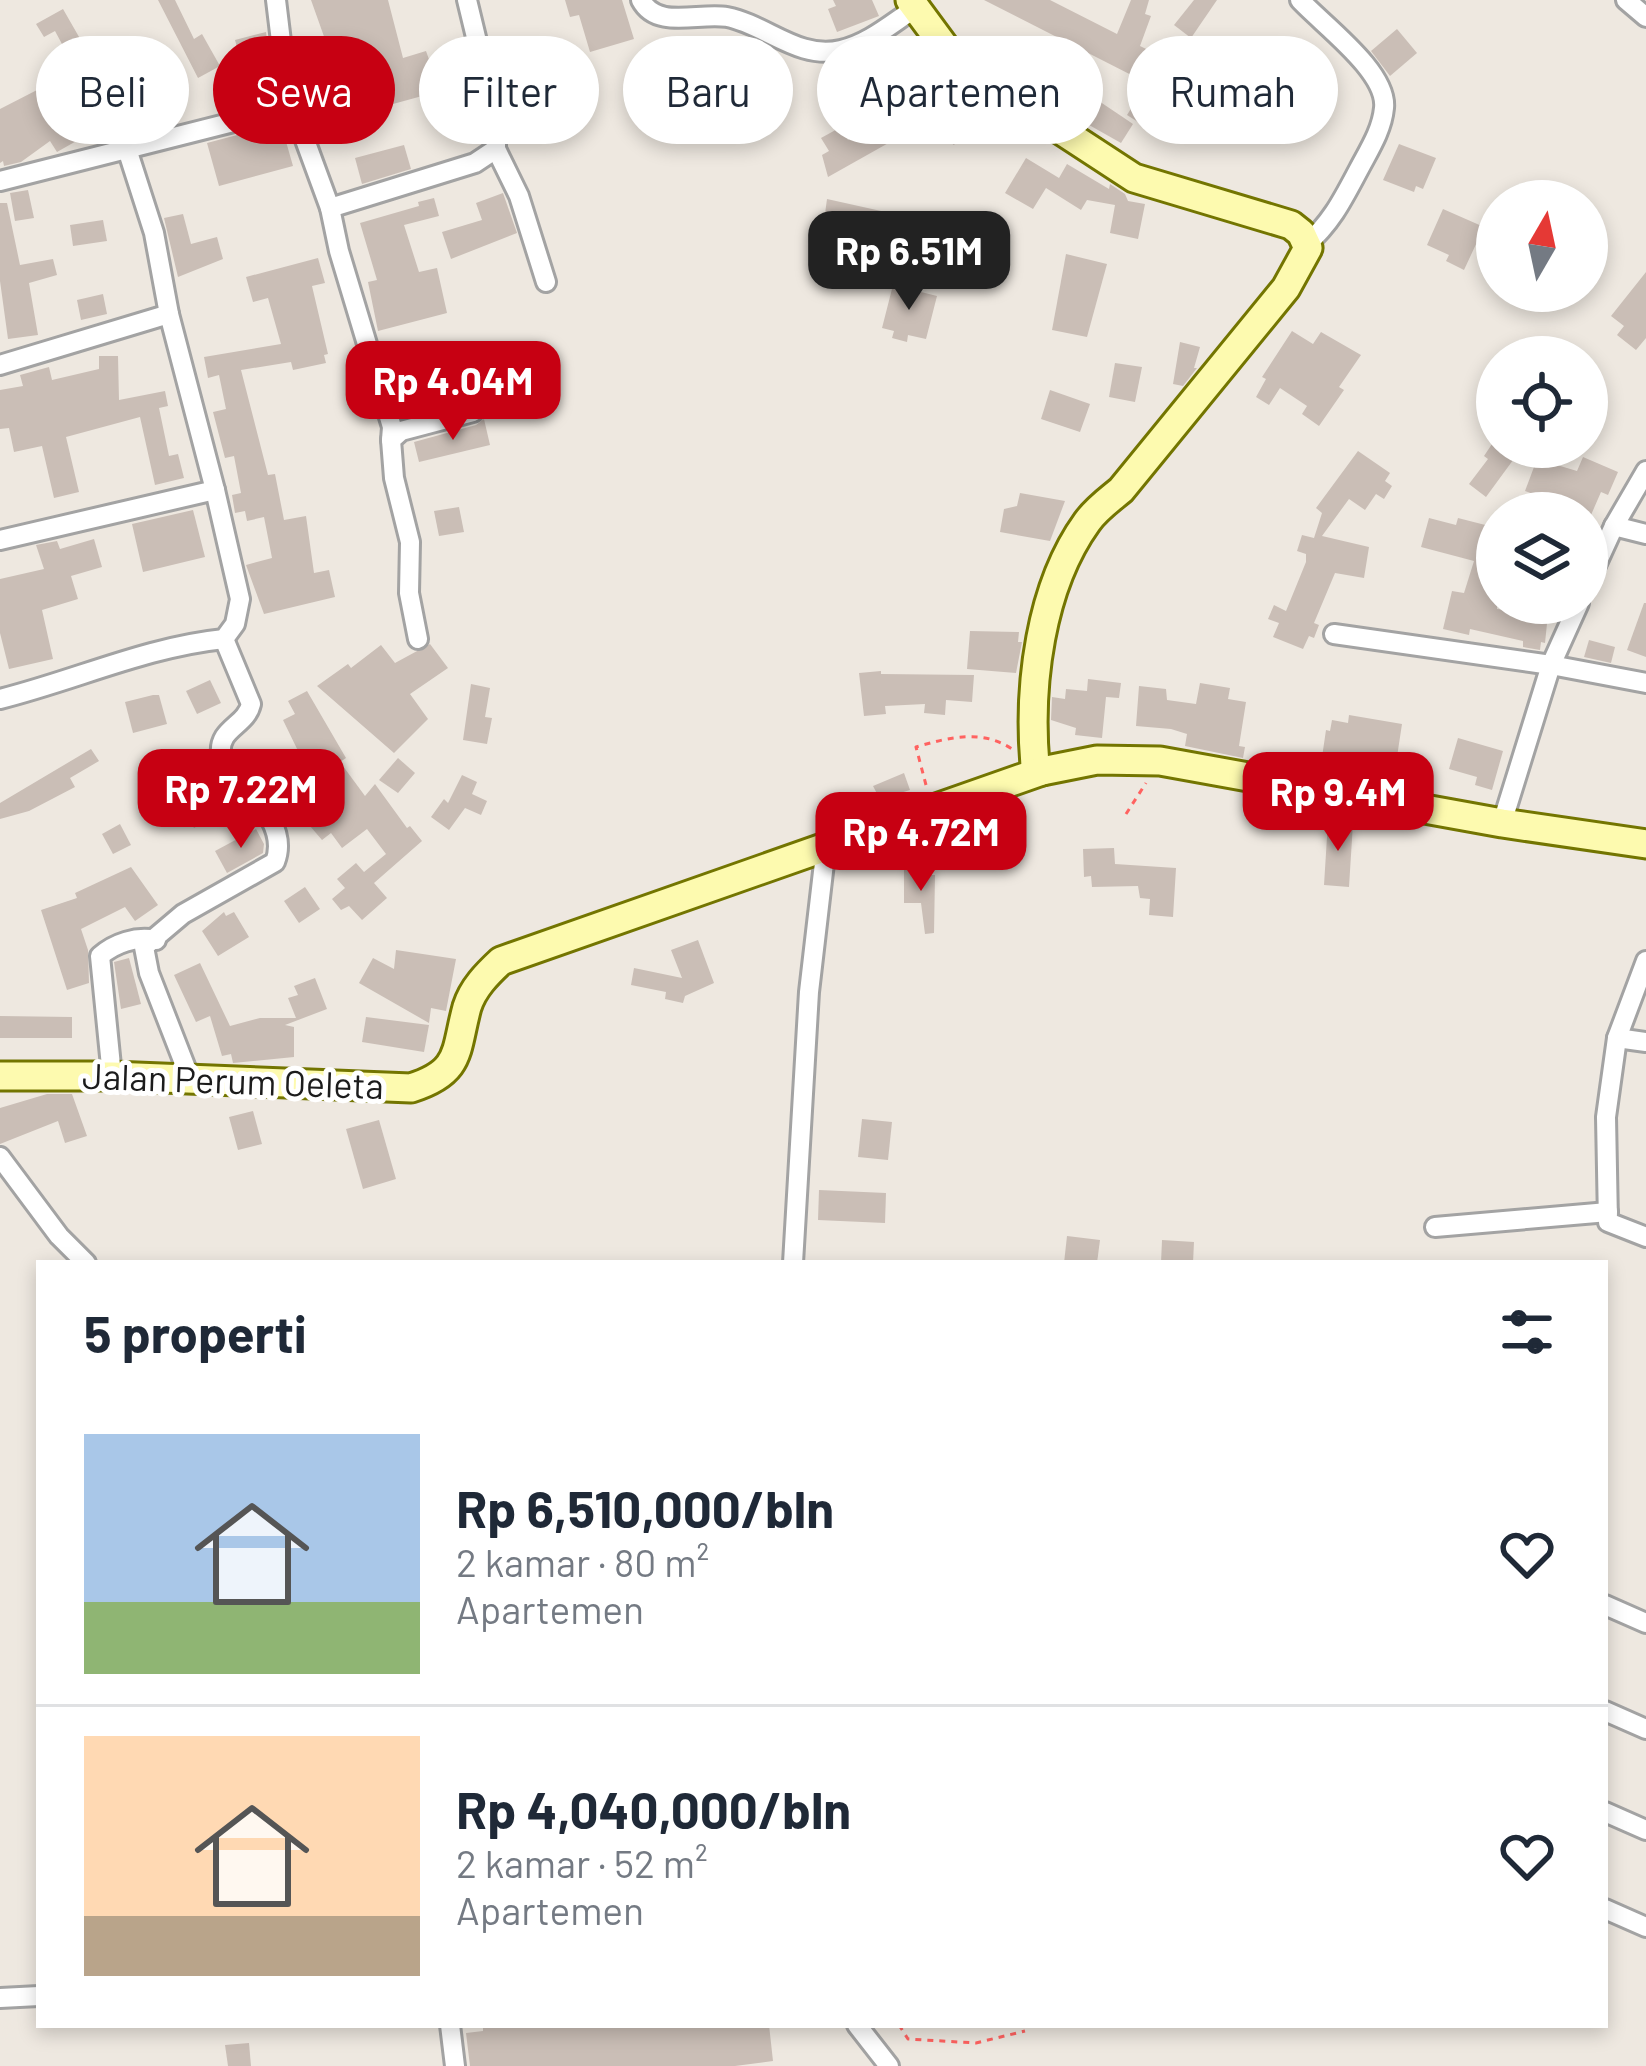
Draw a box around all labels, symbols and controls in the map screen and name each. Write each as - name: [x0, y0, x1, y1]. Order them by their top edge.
- chip: Beli: [36, 36, 189, 144]
- chip: Sewa: [213, 36, 395, 144]
- chip: Filter: [419, 36, 599, 144]
- chip: Baru: [623, 36, 793, 144]
- chip: Apartemen: [817, 36, 1103, 144]
- chip: Rumah: [1127, 36, 1338, 144]
- north arrow: [1476, 180, 1608, 312]
- map controls: [1476, 180, 1608, 624]
- pin: Rp 6.51M: [785, 211, 1033, 313]
- text: Rp 6.51M: [835, 226, 983, 273]
- button: locate: [1476, 336, 1608, 468]
- pin: Rp 4.04M: [329, 341, 577, 443]
- text: Rp 4.04M: [373, 356, 533, 403]
- button: layers: [1476, 492, 1608, 624]
- pin: Rp 7.22M: [117, 749, 365, 851]
- pin: Rp 9.4M: [1227, 752, 1449, 854]
- text: Rp 7.22M: [165, 764, 317, 811]
- text: Rp 9.4M: [1270, 767, 1406, 814]
- pin: Rp 4.72M: [797, 792, 1045, 894]
- text: Rp 4.72M: [842, 807, 1000, 854]
- street label: Jalan Perum Oeleta: [81, 1053, 385, 1106]
- icon: filters: [1494, 1299, 1560, 1365]
- text: 5 properti: [84, 1302, 307, 1363]
- text: Rp 6,510,000/bln: [456, 1477, 834, 1538]
- icon: home: [180, 1482, 324, 1626]
- icon: heart: [1494, 1521, 1560, 1587]
- text: 2 kamar · 80 m²: [456, 1538, 709, 1585]
- text: Apartemen: [456, 1585, 644, 1632]
- text: Rp 4,040,000/bln: [456, 1778, 851, 1839]
- icon: home: [180, 1784, 324, 1928]
- icon: heart: [1494, 1823, 1560, 1889]
- text: 2 kamar · 52 m²: [456, 1839, 708, 1886]
- text: Apartemen: [456, 1886, 644, 1933]

